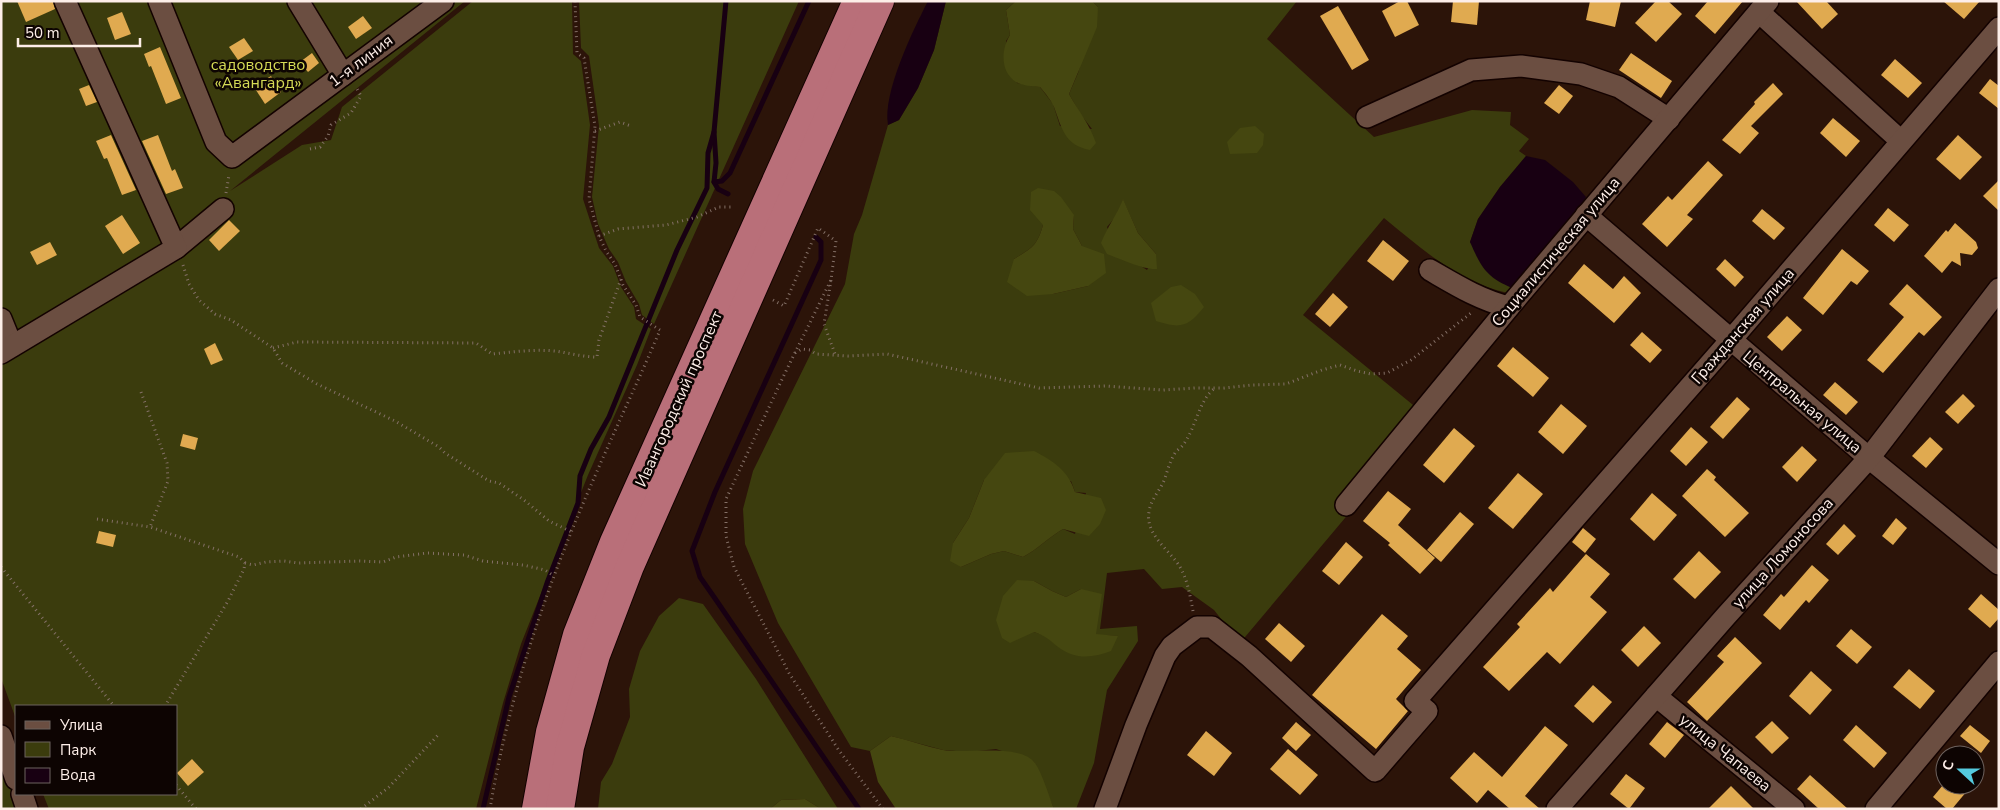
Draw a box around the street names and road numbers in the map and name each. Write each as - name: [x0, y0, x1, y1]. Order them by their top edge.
- street label: 1-я линия: [324, 30, 398, 92]
- street label: Социалистическая улица: [1487, 172, 1625, 332]
- street label: Гражданская улица: [1686, 263, 1800, 389]
- street label: Ивангородский проспект: [630, 307, 728, 490]
- street label: Центральная улица: [1738, 346, 1866, 458]
- street label: улица Ломоносова: [1727, 493, 1839, 613]
- street label: улица Чапаева: [1674, 709, 1776, 797]

